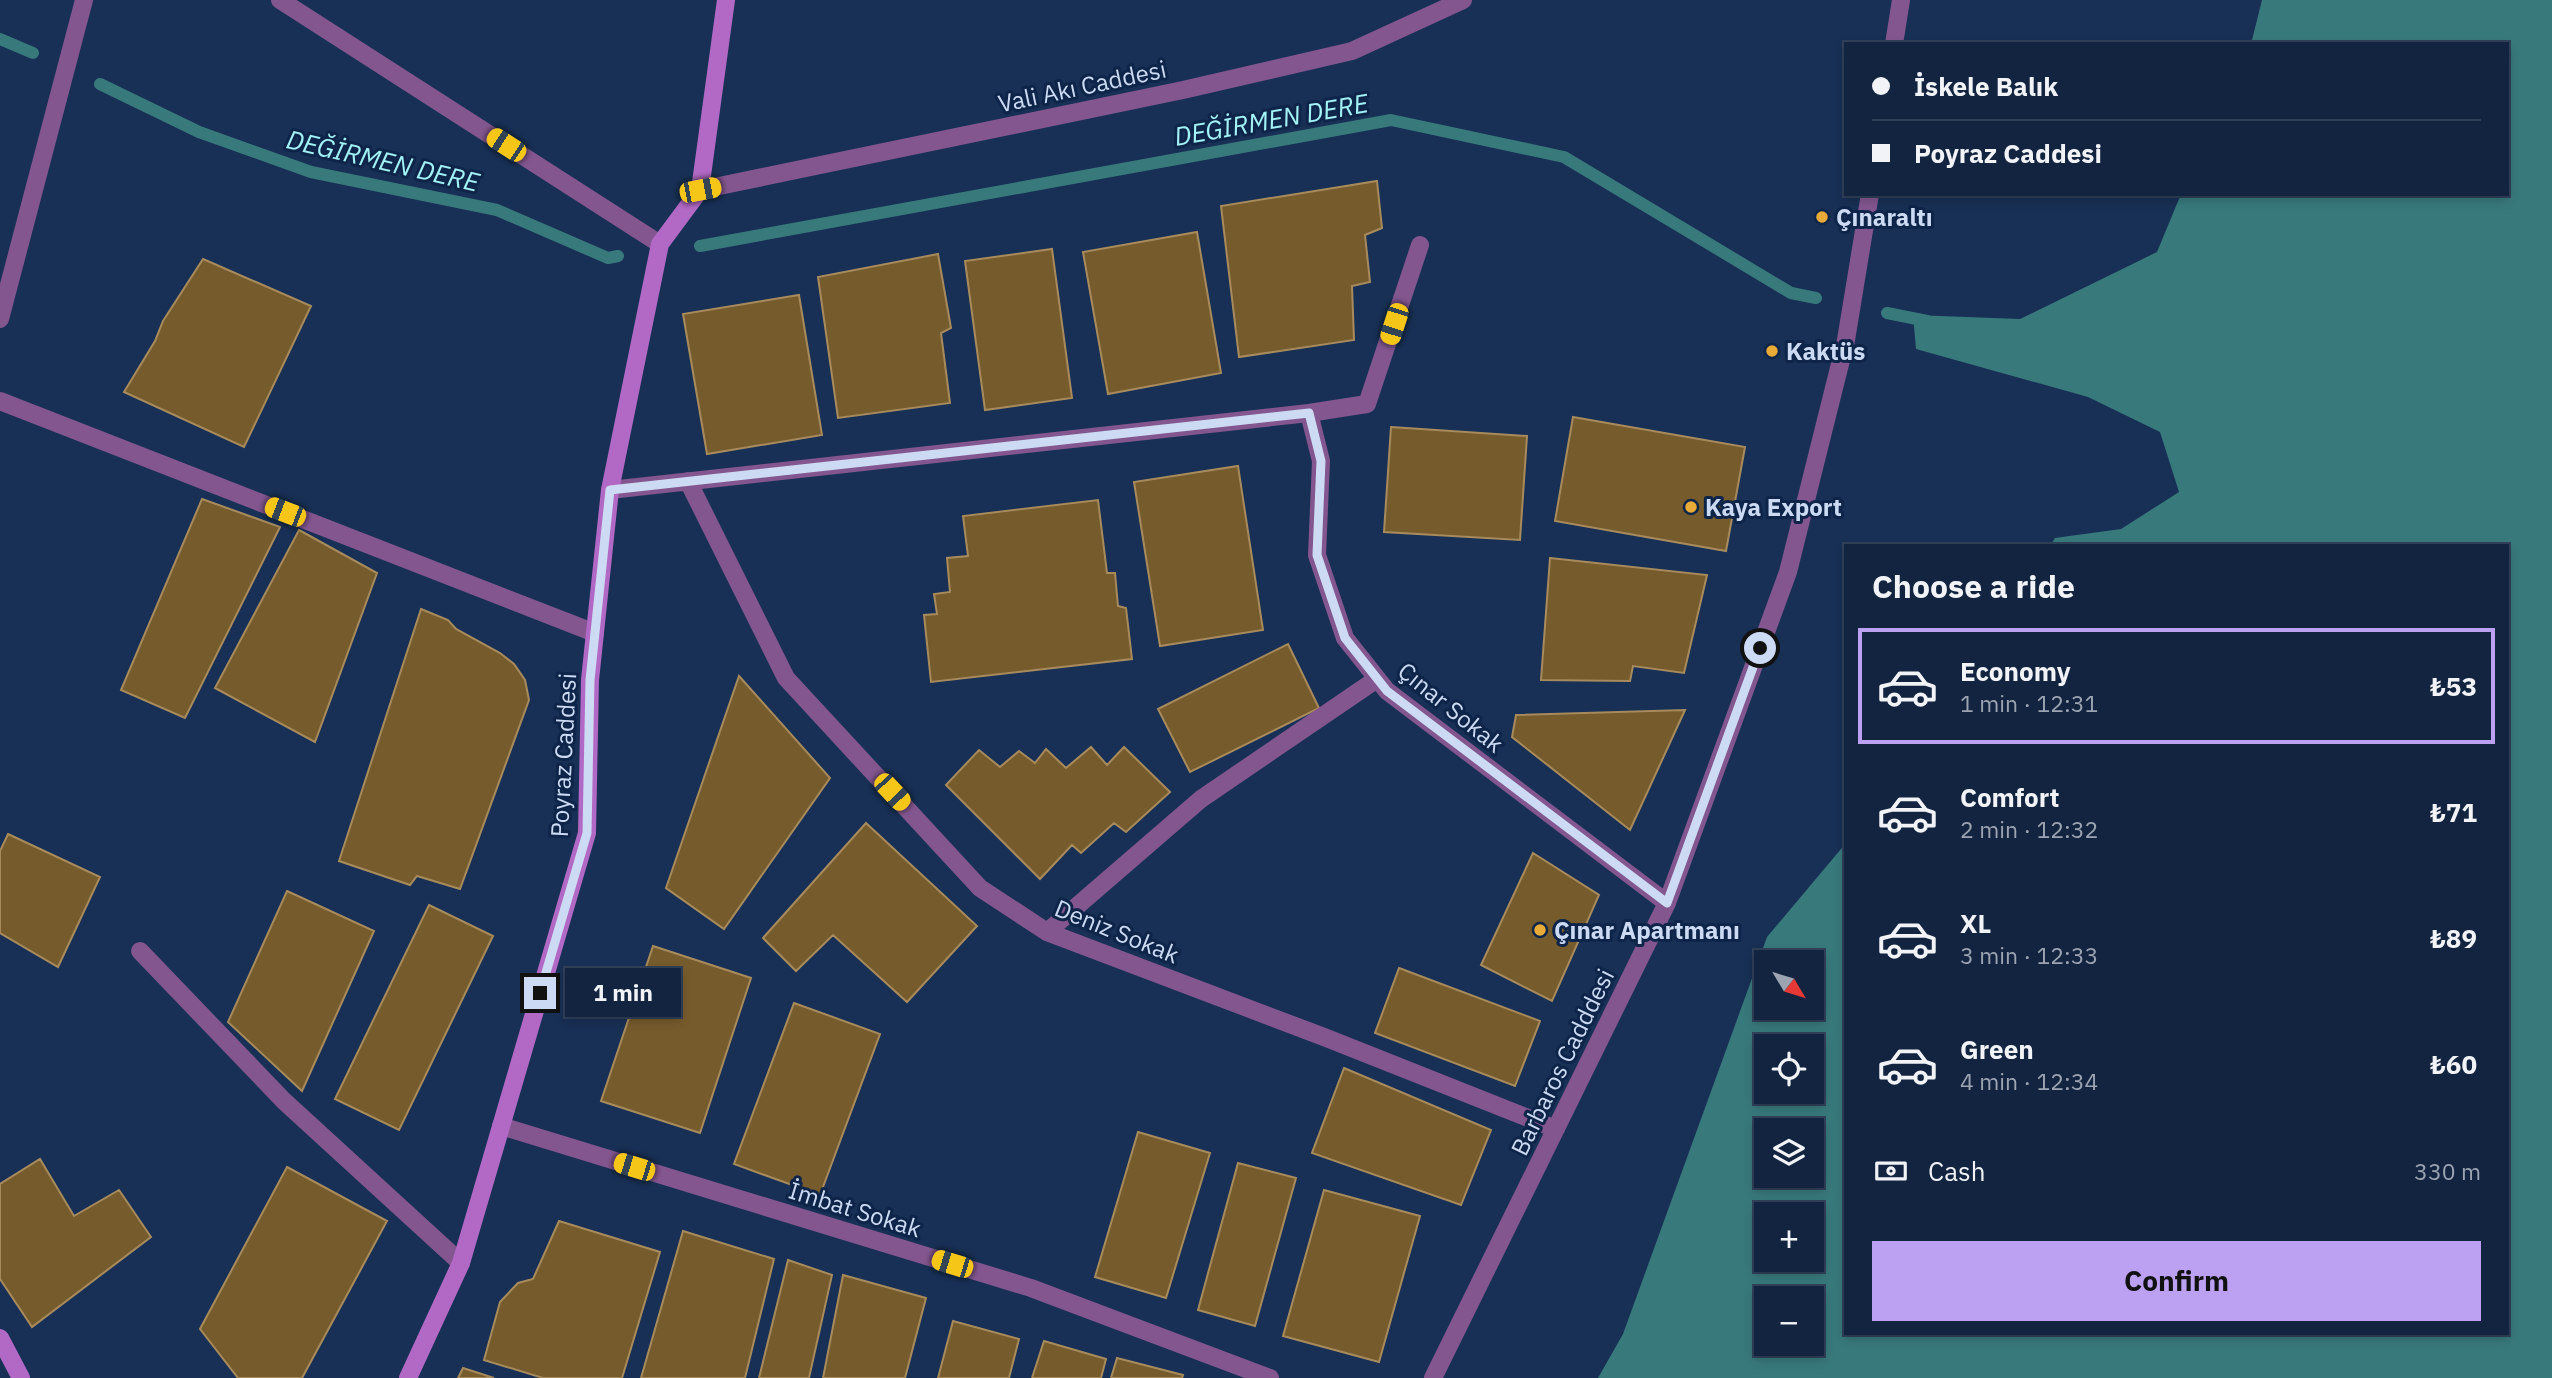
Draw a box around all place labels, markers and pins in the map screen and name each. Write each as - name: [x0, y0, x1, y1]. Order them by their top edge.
- place label: Çınaraltı: [1836, 201, 1933, 233]
- marker: Çınaraltı: [1814, 209, 1830, 225]
- place label: Kaktüs: [1786, 335, 1865, 367]
- marker: Kaktüs: [1764, 343, 1780, 359]
- place label: Kaya Export: [1705, 491, 1842, 523]
- marker: Kaya Export: [1683, 499, 1699, 515]
- place label: Çınar Apartmanı: [1554, 914, 1740, 946]
- marker: Çınar Apartmanı: [1532, 922, 1548, 938]

